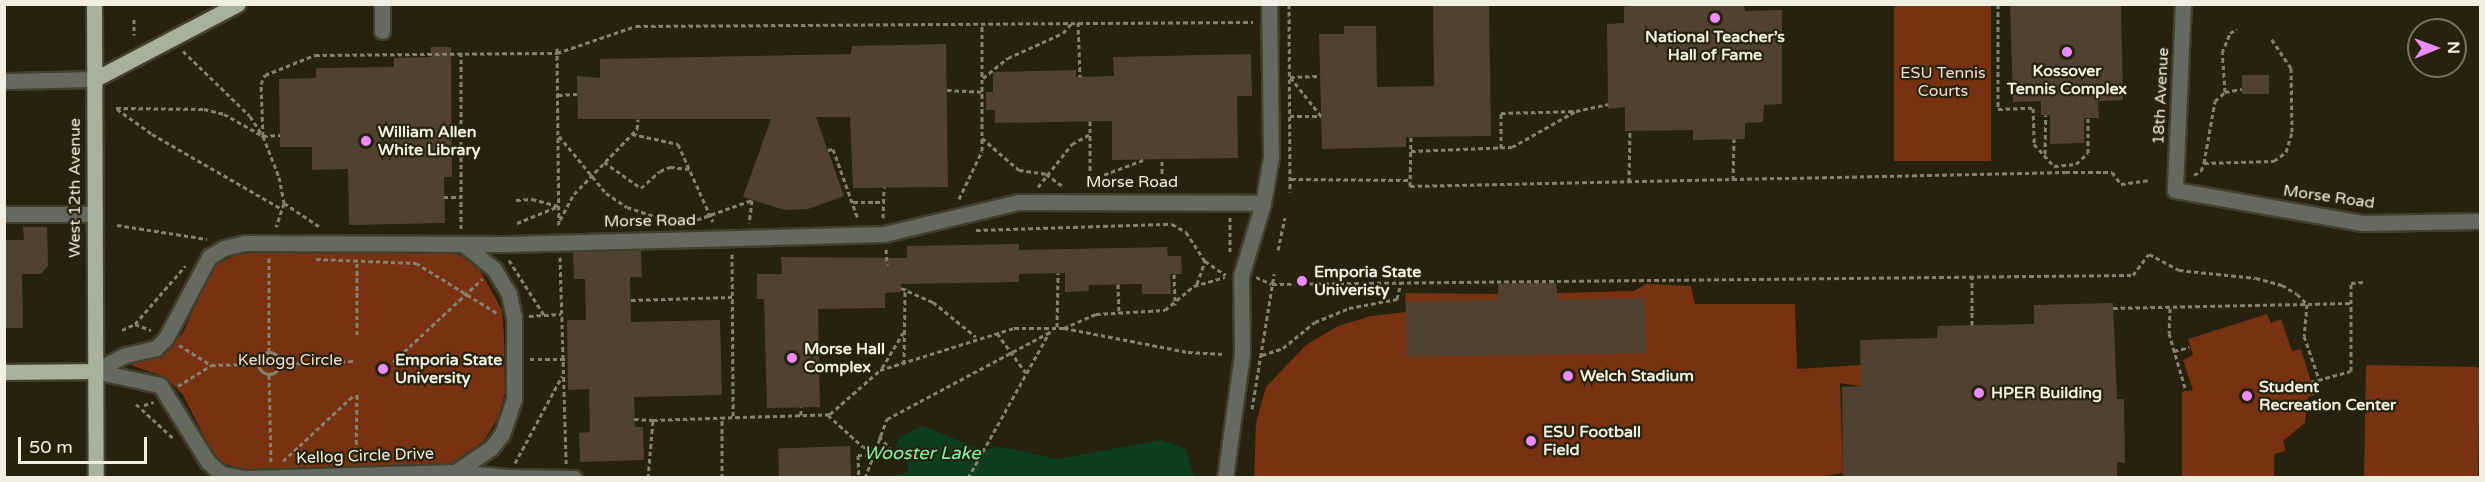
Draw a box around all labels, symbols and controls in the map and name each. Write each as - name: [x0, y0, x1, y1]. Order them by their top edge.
- marker: National Teacher’s Hall of Fame: [1708, 11, 1722, 25]
- north arrow: [2407, 18, 2467, 78]
- place label: National Teacher’s Hall of Fame: [1645, 27, 1785, 65]
- text: N: [2443, 41, 2463, 54]
- marker: Kossover Tennis Complex: [2060, 45, 2074, 59]
- street label: 18th Avenue: [2149, 47, 2173, 145]
- place label: Kossover Tennis Complex: [2007, 61, 2127, 99]
- park label: ESU Tennis Courts: [1900, 63, 1986, 101]
- street label: West 12th Avenue: [65, 118, 85, 258]
- place label: William Allen White Library: [378, 122, 480, 160]
- marker: William Allen White Library: [359, 134, 373, 148]
- street label: Morse Road: [1086, 172, 1178, 192]
- street label: Morse Road: [2282, 181, 2376, 213]
- street label: Morse Road: [604, 211, 696, 231]
- place label: Emporia State Univeristy: [1314, 262, 1421, 300]
- marker: Emporia State Univeristy: [1295, 274, 1309, 288]
- place label: Morse Hall Complex: [804, 339, 885, 377]
- park label: Kellogg Circle: [238, 350, 342, 370]
- place label: Emporia State University: [395, 350, 502, 388]
- marker: Morse Hall Complex: [785, 351, 799, 365]
- marker: Emporia State University: [376, 362, 390, 376]
- place label: Welch Stadium: [1580, 366, 1694, 386]
- marker: Welch Stadium: [1561, 369, 1575, 383]
- place label: Student Recreation Center: [2259, 377, 2396, 415]
- place label: HPER Building: [1991, 383, 2102, 403]
- marker: HPER Building: [1972, 386, 1986, 400]
- marker: Student Recreation Center: [2240, 389, 2254, 403]
- place label: ESU Football Field: [1543, 422, 1641, 460]
- scale bar: [21, 425, 150, 463]
- marker: ESU Football Field: [1524, 434, 1538, 448]
- text: 50 m: [29, 436, 73, 458]
- water label: Wooster Lake: [864, 442, 980, 464]
- street label: Kellog Circle Drive: [296, 444, 434, 468]

